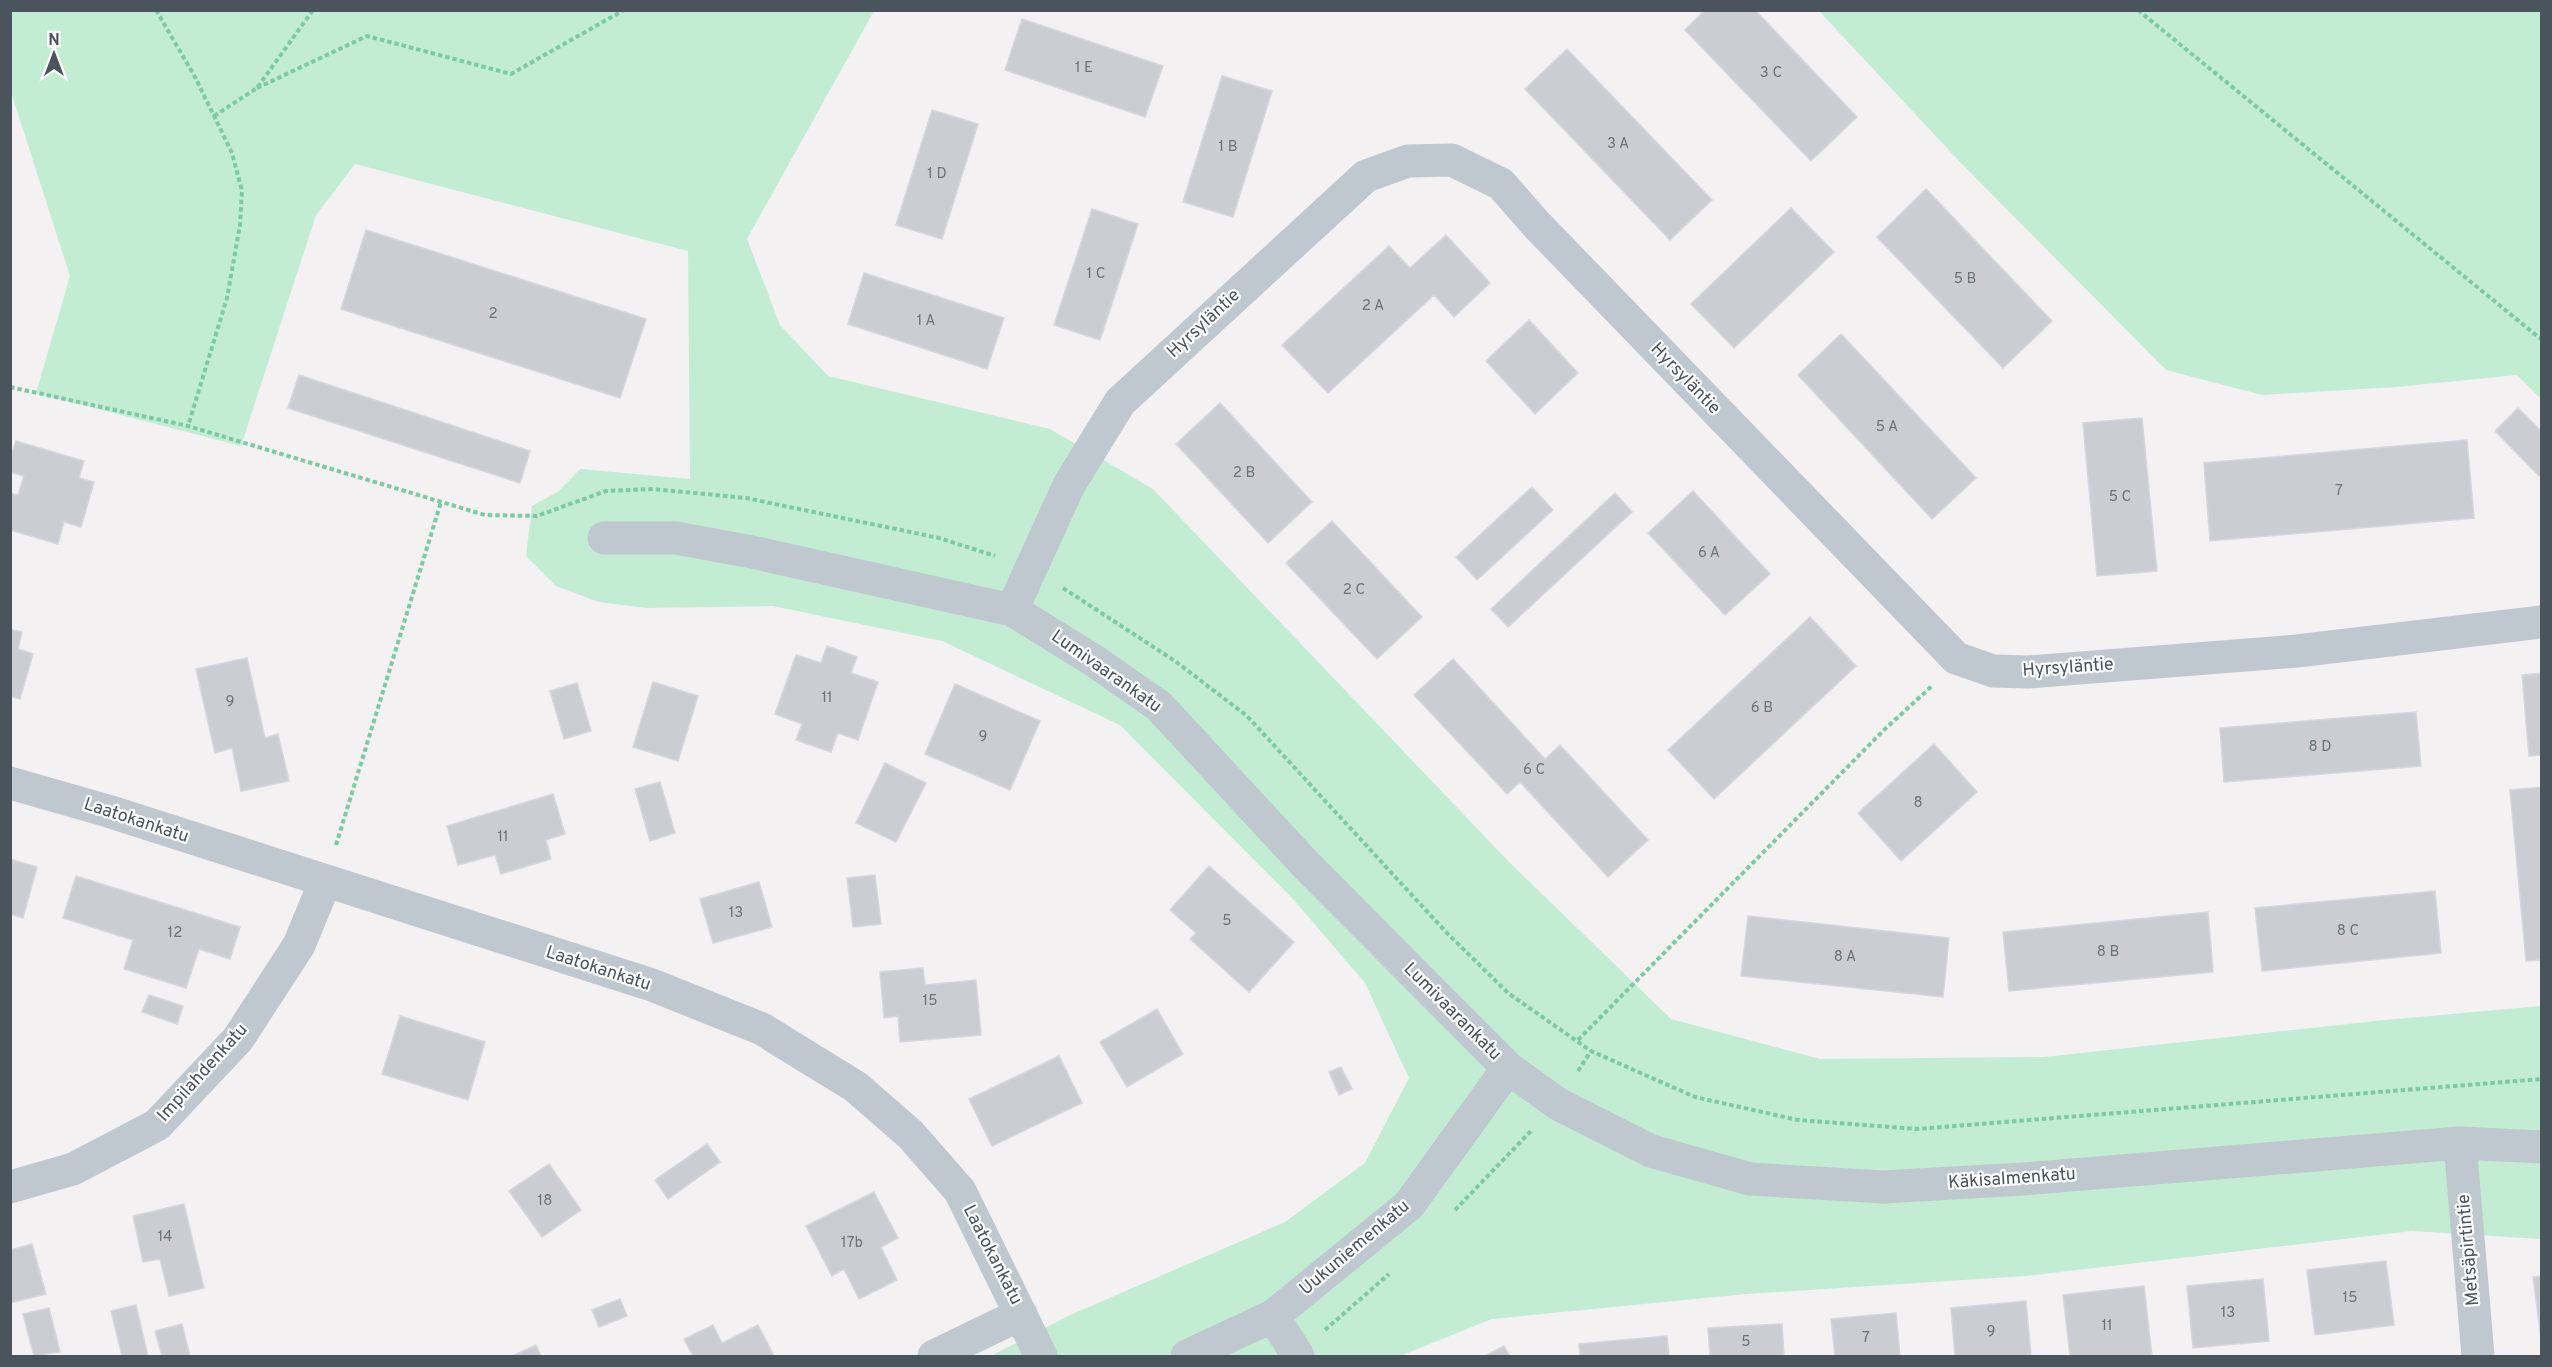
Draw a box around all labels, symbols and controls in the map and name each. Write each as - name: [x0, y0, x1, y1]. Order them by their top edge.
- north arrow: [24, 24, 84, 84]
- text: N: [48, 31, 60, 51]
- house number: 1 E: [1075, 59, 1093, 78]
- house number: 3 C: [1760, 64, 1782, 83]
- house number: 3 A: [1607, 135, 1629, 154]
- house number: 1 B: [1219, 138, 1237, 157]
- house number: 1 D: [927, 165, 947, 184]
- house number: 1 C: [1087, 265, 1105, 284]
- house number: 5 B: [1954, 270, 1976, 289]
- street label: Hyrsyläntie: [1163, 284, 1245, 364]
- house number: 2 A: [1362, 297, 1384, 316]
- house number: 2: [488, 305, 498, 324]
- house number: 1 A: [917, 312, 935, 331]
- street label: Hyrsyläntie: [1645, 338, 1725, 420]
- house number: 5 A: [1876, 418, 1898, 437]
- house number: 2 B: [1233, 464, 1255, 483]
- house number: 7: [2335, 482, 2343, 501]
- house number: 5 C: [2109, 488, 2131, 507]
- house number: 6 A: [1698, 544, 1720, 563]
- house number: 2 C: [1343, 581, 1365, 600]
- street label: Lumivaarankatu: [1046, 625, 1166, 719]
- street label: Hyrsyläntie: [2022, 653, 2114, 683]
- house number: 11: [821, 689, 833, 708]
- house number: 9: [226, 693, 234, 712]
- house number: 6 B: [1751, 699, 1773, 718]
- house number: 9: [979, 728, 987, 747]
- house number: 8 D: [2309, 738, 2331, 757]
- house number: 6 C: [1523, 761, 1545, 780]
- street label: Laatokankatu: [81, 793, 191, 849]
- house number: 8: [1913, 794, 1923, 813]
- house number: 11: [497, 828, 509, 847]
- house number: 13: [729, 904, 743, 923]
- house number: 5: [1222, 912, 1232, 931]
- house number: 8 C: [2337, 922, 2359, 941]
- house number: 12: [168, 924, 182, 943]
- street label: Laatokankatu: [543, 941, 653, 997]
- house number: 8 B: [2097, 943, 2119, 962]
- house number: 8 A: [1834, 948, 1856, 967]
- street label: Lumivaarankatu: [1398, 958, 1506, 1066]
- house number: 15: [923, 992, 937, 1011]
- street label: Impilahdenkatu: [153, 1019, 253, 1127]
- street label: Käkisalmenkatu: [1947, 1163, 2077, 1195]
- house number: 18: [538, 1192, 552, 1211]
- street label: Metsäpirtintie: [2453, 1193, 2485, 1307]
- street label: Uukuniemenkatu: [1295, 1195, 1415, 1301]
- street label: Laatokankatu: [957, 1201, 1027, 1309]
- house number: 14: [158, 1228, 172, 1247]
- house number: 17b: [841, 1234, 863, 1253]
- house number: 15: [2343, 1289, 2357, 1308]
- house number: 13: [2221, 1304, 2235, 1323]
- house number: 11: [2101, 1317, 2113, 1336]
- house number: 9: [1987, 1323, 1995, 1342]
- house number: 7: [1862, 1329, 1870, 1348]
- house number: 5: [1741, 1333, 1751, 1352]

